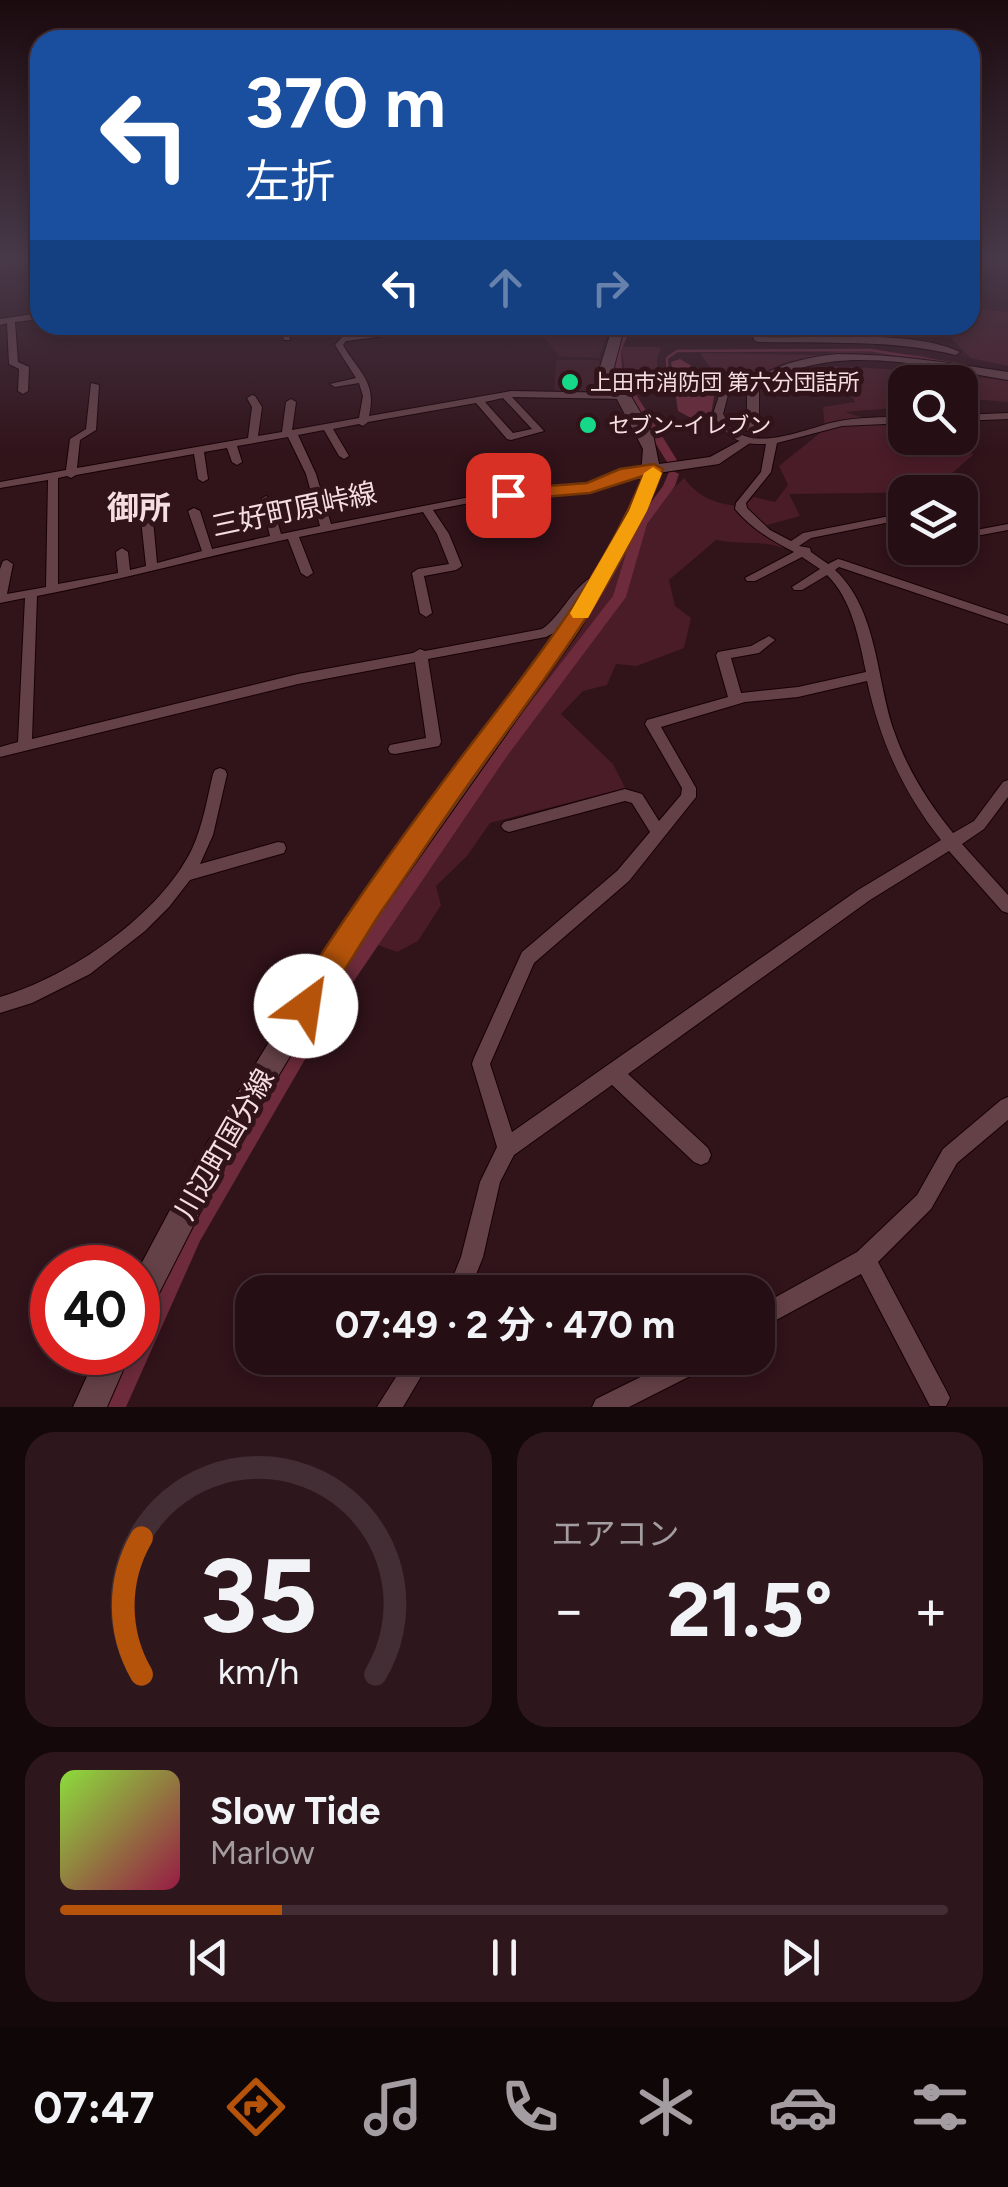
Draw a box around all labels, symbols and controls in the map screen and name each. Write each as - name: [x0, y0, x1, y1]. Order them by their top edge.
- text: 370 m: [245, 60, 446, 145]
- icon: left: [80, 70, 210, 200]
- text: 左折: [245, 154, 335, 208]
- icon: left: [373, 260, 428, 315]
- icon: ahead: [478, 260, 533, 315]
- icon: right: [583, 260, 638, 315]
- map controls: [888, 365, 978, 565]
- button: search: [888, 365, 978, 455]
- place label: 上田市消防団 第六分団詰所: [590, 369, 859, 396]
- marker: 上田市消防団 第六分団詰所: [559, 371, 581, 393]
- place label: セブン-イレブン: [608, 412, 771, 439]
- marker: セブン-イレブン: [577, 414, 599, 436]
- pin: [466, 453, 551, 538]
- icon: arrive: [481, 468, 536, 523]
- street label: 三好町原峠線: [208, 475, 380, 543]
- button: layers: [888, 475, 978, 565]
- district label: 御所: [107, 489, 171, 527]
- position arrow: [254, 954, 358, 1058]
- street label: 川辺町国分線: [167, 1063, 281, 1225]
- speed limit sign: 40: [30, 1245, 160, 1375]
- text: 07:49 · 2 分 · 470 m: [335, 1302, 675, 1348]
- text: エアコン: [552, 1515, 680, 1553]
- text: 35: [199, 1533, 317, 1658]
- text: 21.5°: [667, 1565, 833, 1655]
- text: −: [552, 1577, 586, 1643]
- text: +: [914, 1577, 948, 1643]
- text: km/h: [217, 1650, 299, 1693]
- text: Slow Tide: [210, 1788, 380, 1834]
- text: Marlow: [210, 1834, 314, 1872]
- icon: previous: [181, 1930, 236, 1985]
- icon: pause: [477, 1930, 532, 1985]
- icon: next: [773, 1930, 828, 1985]
- icon: directions: [221, 2072, 291, 2142]
- icon: music: [358, 2072, 428, 2142]
- icon: phone: [495, 2072, 565, 2142]
- icon: climate: [631, 2072, 701, 2142]
- icon: car: [768, 2072, 838, 2142]
- icon: filters: [905, 2072, 975, 2142]
- text: 07:47: [33, 2080, 155, 2134]

